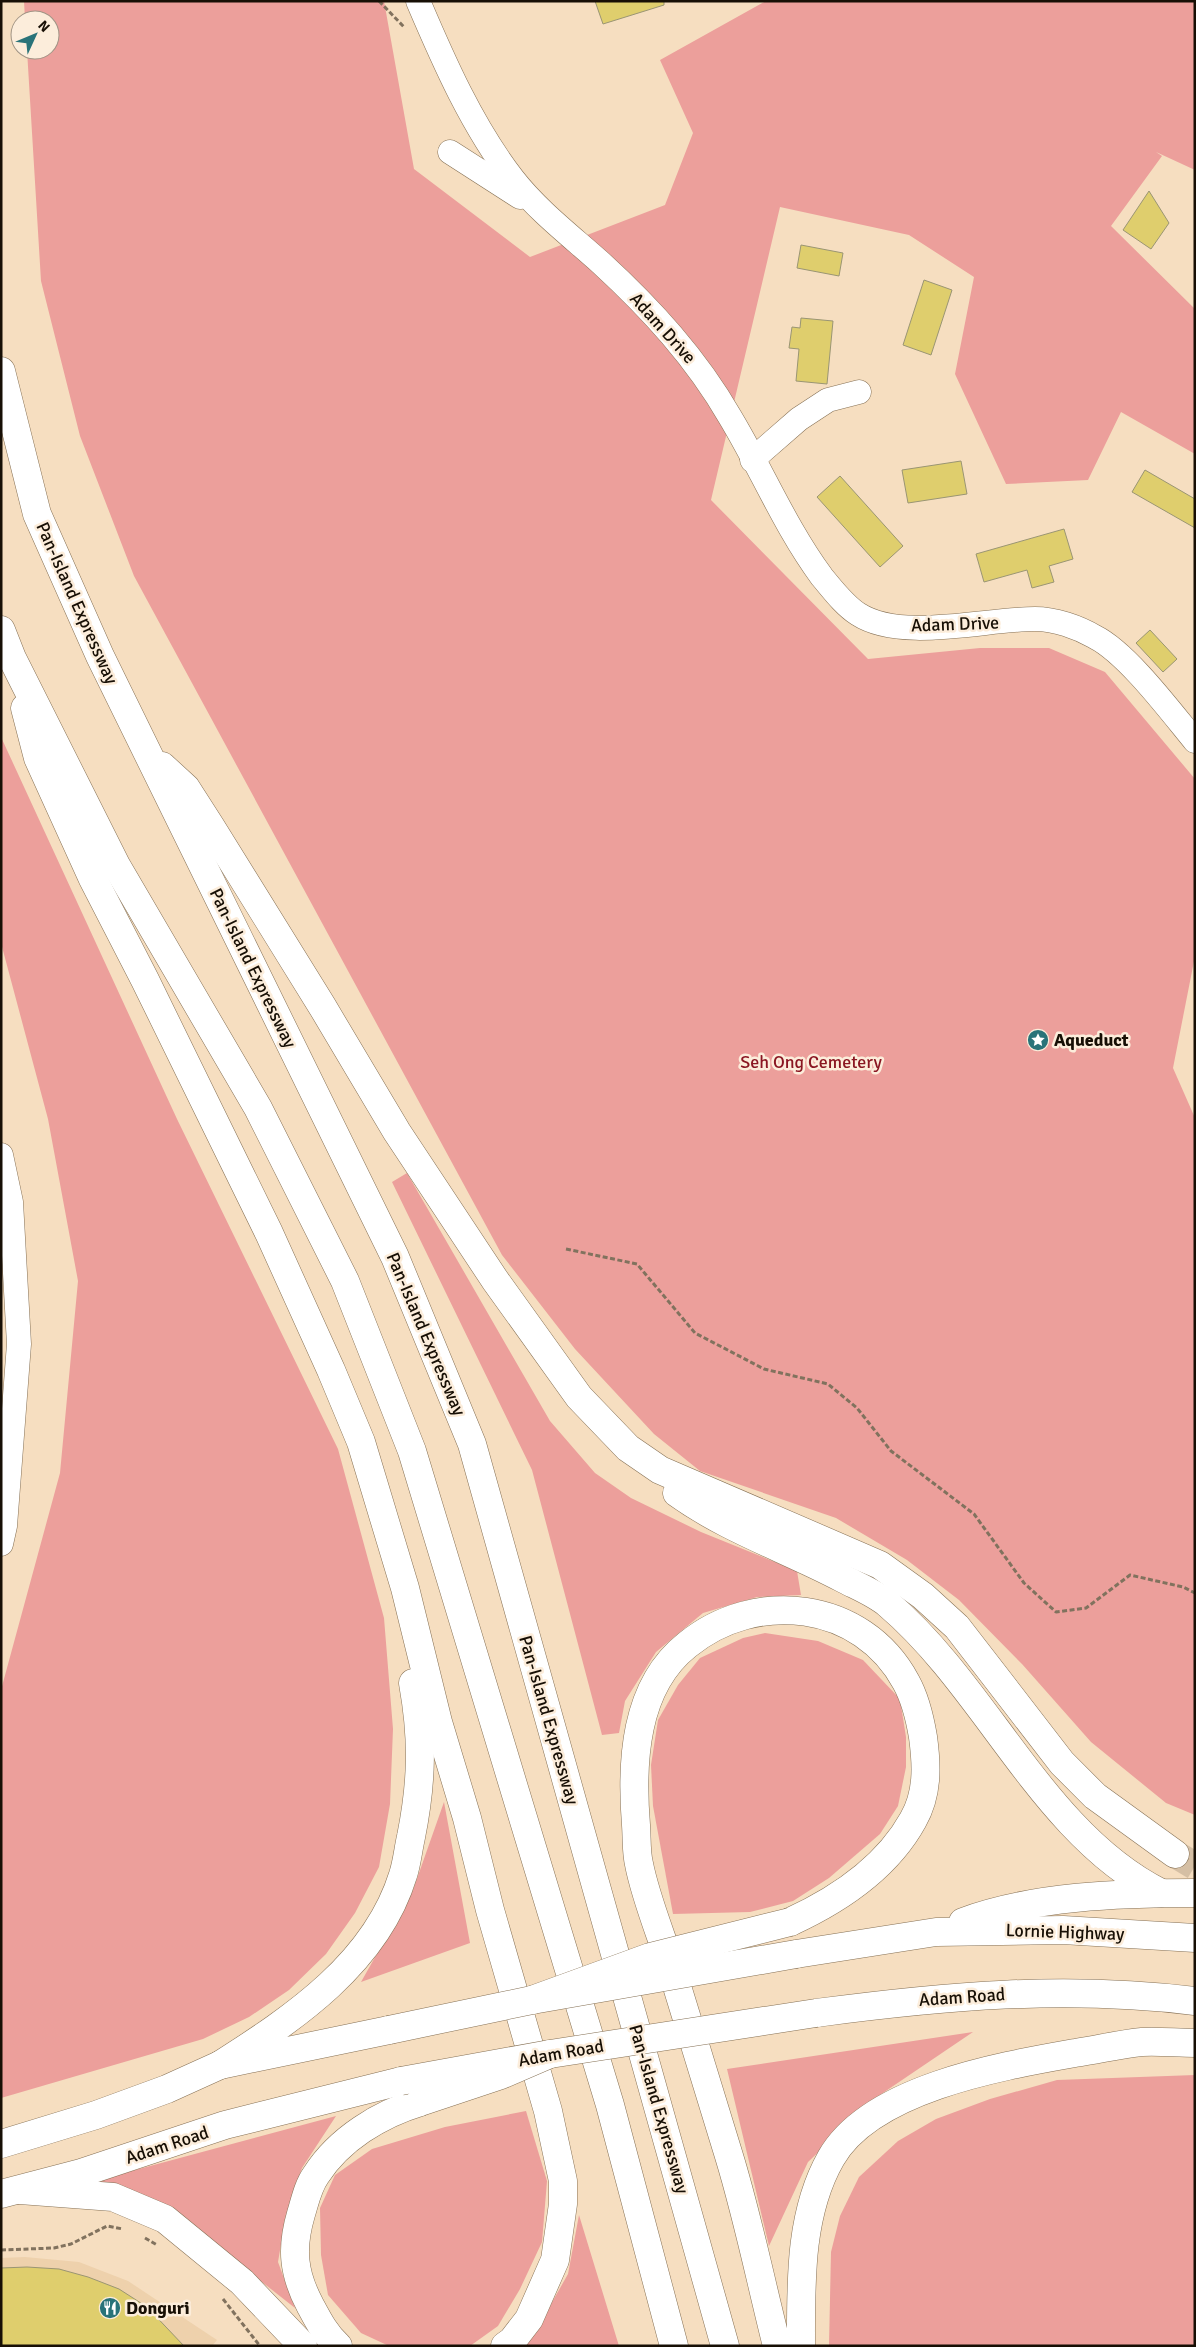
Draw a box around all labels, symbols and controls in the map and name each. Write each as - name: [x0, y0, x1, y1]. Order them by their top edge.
- north arrow: [10, 10, 60, 60]
- text: N: [34, 17, 53, 36]
- street label: Adam Drive: [625, 288, 701, 368]
- street label: Pan-Island Expressway: [31, 519, 123, 688]
- street label: Adam Drive: [911, 611, 999, 637]
- street label: Pan-Island Expressway: [205, 884, 302, 1052]
- place icon: Aqueduct: [1026, 1028, 1050, 1052]
- place label: Aqueduct: [1054, 1029, 1129, 1051]
- park label: Seh Ong Cemetery: [740, 1051, 882, 1073]
- street label: Pan-Island Expressway: [382, 1249, 471, 1419]
- street label: Pan-Island Expressway: [514, 1633, 584, 1808]
- street label: Lornie Highway: [1005, 1919, 1125, 1945]
- street label: Adam Road: [918, 1983, 1006, 2011]
- street label: Pan-Island Expressway: [624, 2022, 694, 2197]
- street label: Adam Road: [517, 2035, 605, 2071]
- street label: Adam Road: [123, 2121, 211, 2169]
- restaurant icon: Donguri: [98, 2296, 122, 2320]
- place label: Donguri: [126, 2297, 190, 2319]

